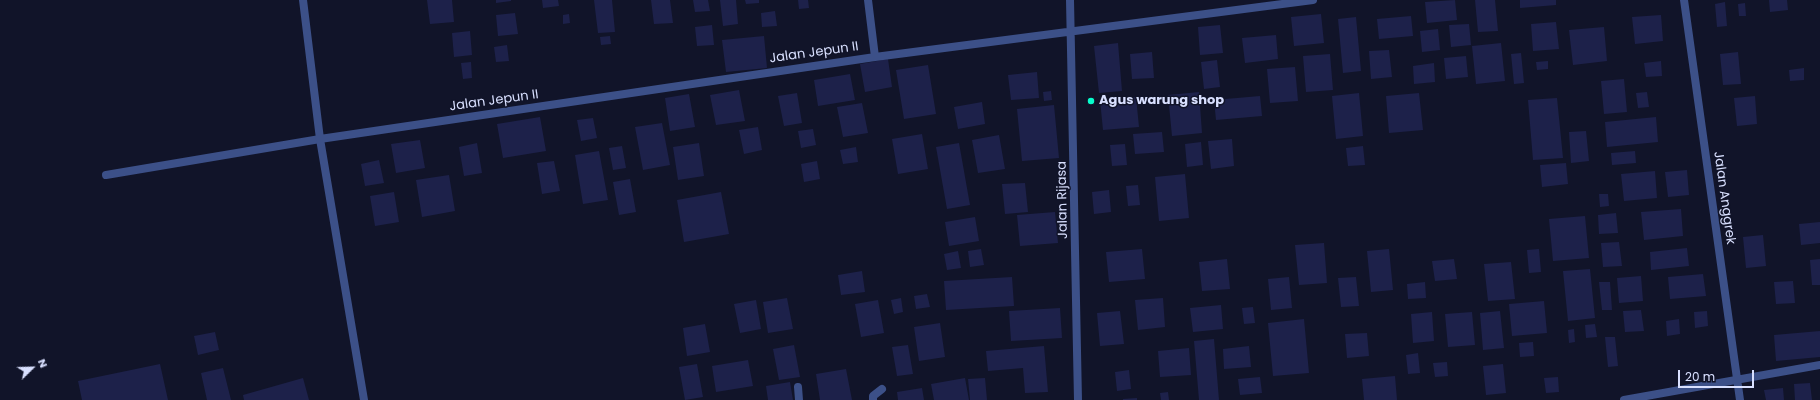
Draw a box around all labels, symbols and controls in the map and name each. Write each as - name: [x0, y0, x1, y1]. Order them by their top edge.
- street label: Jalan Jepun II: [769, 39, 859, 67]
- street label: Jalan Jepun II: [449, 87, 539, 115]
- place label: Agus warung shop: [1099, 93, 1224, 109]
- marker: Agus warung shop: [1086, 96, 1096, 106]
- street label: Jalan Anggrek: [1710, 151, 1738, 245]
- street label: Jalan Rijasa: [1055, 161, 1071, 239]
- north arrow: [12, 348, 52, 388]
- text: N: [34, 356, 52, 370]
- scale bar: [1680, 362, 1756, 388]
- text: 20 m: [1685, 368, 1715, 385]

